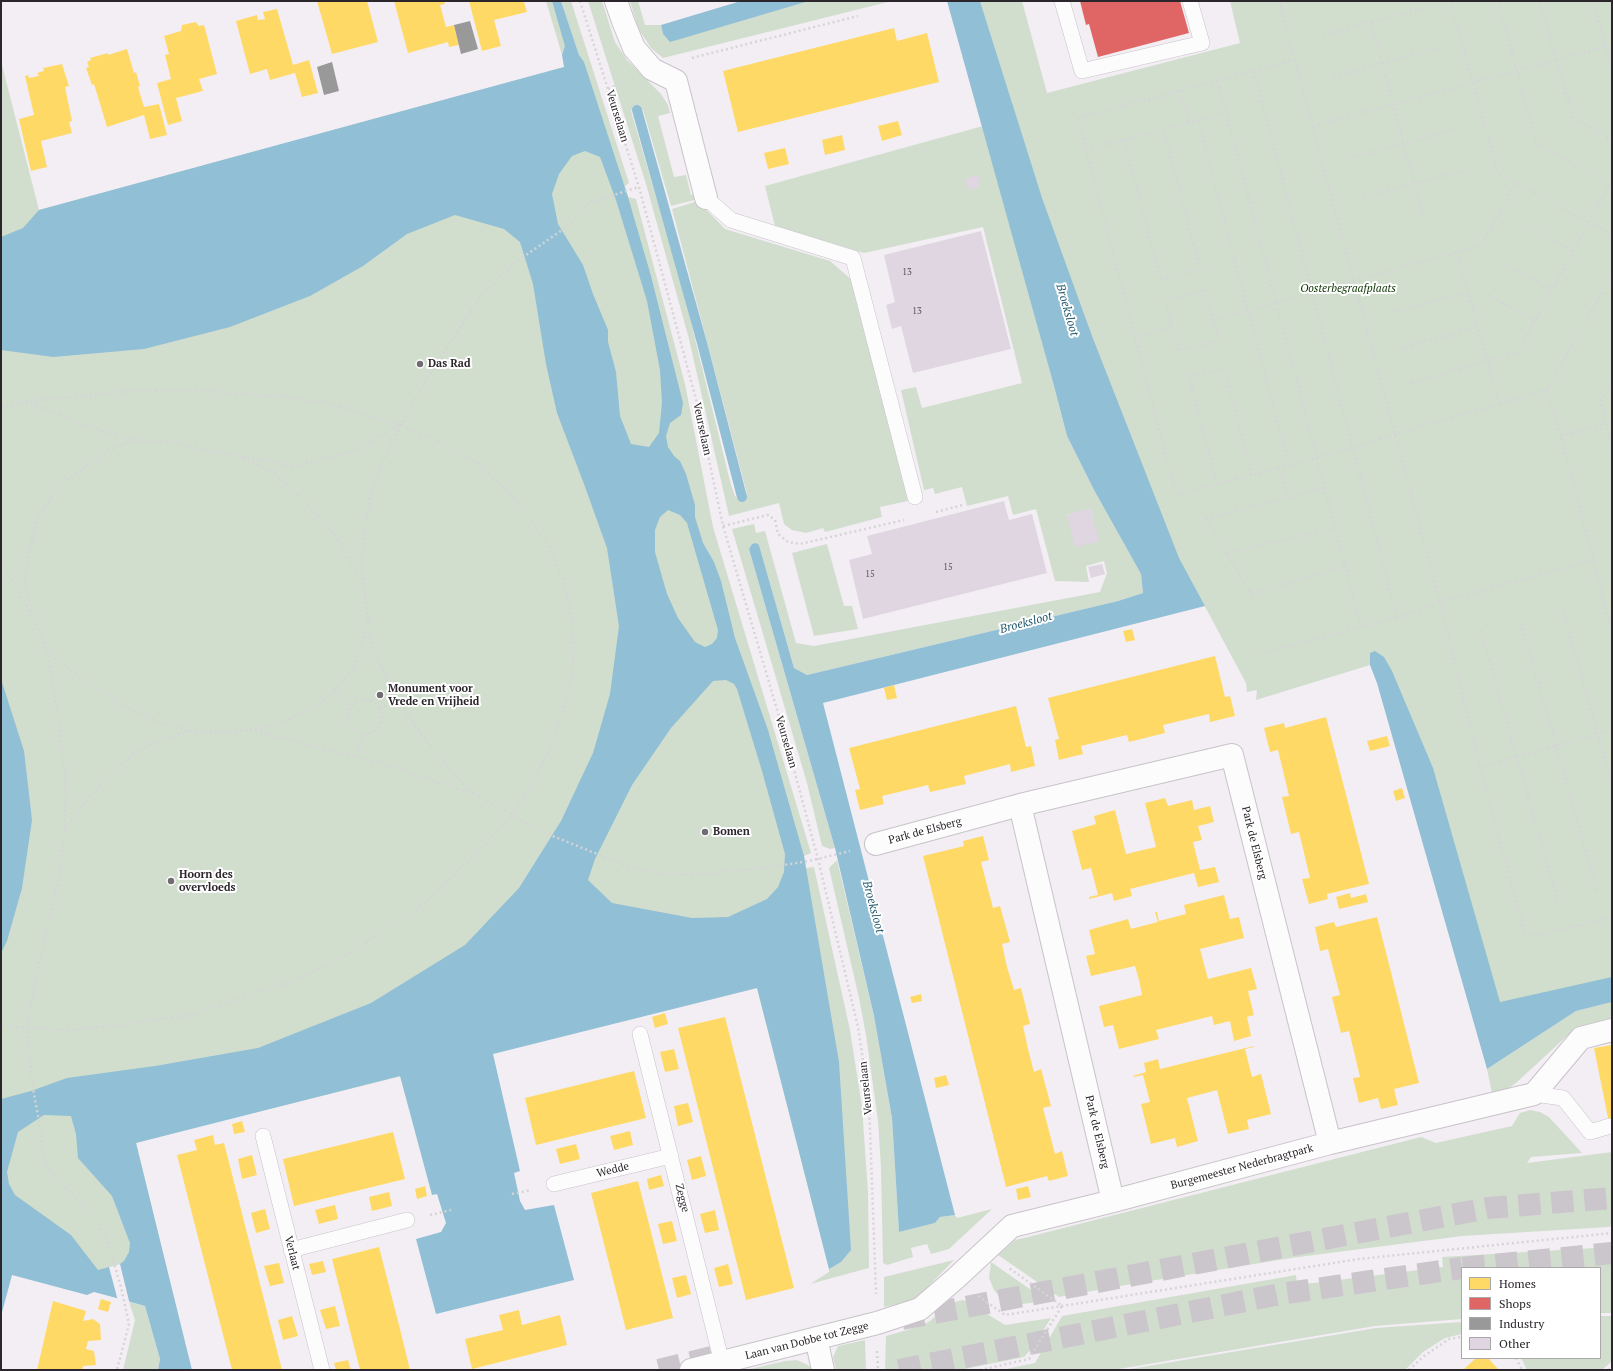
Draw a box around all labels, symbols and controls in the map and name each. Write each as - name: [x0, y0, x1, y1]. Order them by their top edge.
- street label: Veurselaan: [603, 88, 631, 144]
- house number: 13: [902, 267, 912, 277]
- water label: Broeksloot: [1053, 282, 1081, 338]
- park label: Oosterbegraafplaats: [1300, 282, 1396, 296]
- house number: 13: [912, 306, 922, 316]
- place label: Das Rad: [428, 357, 471, 371]
- marker: Das Rad: [415, 359, 425, 369]
- street label: Veurselaan: [690, 401, 714, 457]
- house number: 15: [943, 562, 953, 572]
- house number: 15: [865, 569, 875, 579]
- water label: Broeksloot: [998, 609, 1054, 637]
- place label: Monument voor Vrede en Vrijheid: [388, 682, 479, 708]
- marker: Monument voor Vrede en Vrijheid: [375, 690, 385, 700]
- street label: Veurselaan: [772, 714, 800, 770]
- street label: Park de Elsberg: [1239, 805, 1269, 881]
- street label: Park de Elsberg: [887, 815, 963, 847]
- place label: Bomen: [713, 825, 750, 839]
- marker: Bomen: [700, 827, 710, 837]
- place label: Hoorn des overvloeds: [179, 868, 235, 894]
- marker: Hoorn des overvloeds: [166, 876, 176, 886]
- water label: Broeksloot: [859, 879, 887, 935]
- street label: Veurselaan: [857, 1061, 875, 1115]
- street label: Park de Elsberg: [1082, 1094, 1112, 1170]
- street label: Burgemeester Nederbragtpark: [1169, 1142, 1315, 1192]
- street label: Wedde: [595, 1160, 631, 1180]
- street label: Zegge: [672, 1182, 692, 1214]
- street label: Verlaat: [281, 1235, 303, 1271]
- legend: [1461, 1267, 1601, 1359]
- text: Homes: [1499, 1276, 1536, 1291]
- text: Shops: [1499, 1296, 1531, 1311]
- text: Industry: [1499, 1316, 1544, 1331]
- street label: Laan van Dobbe tot Zegge: [744, 1319, 870, 1363]
- text: Other: [1499, 1336, 1530, 1351]

